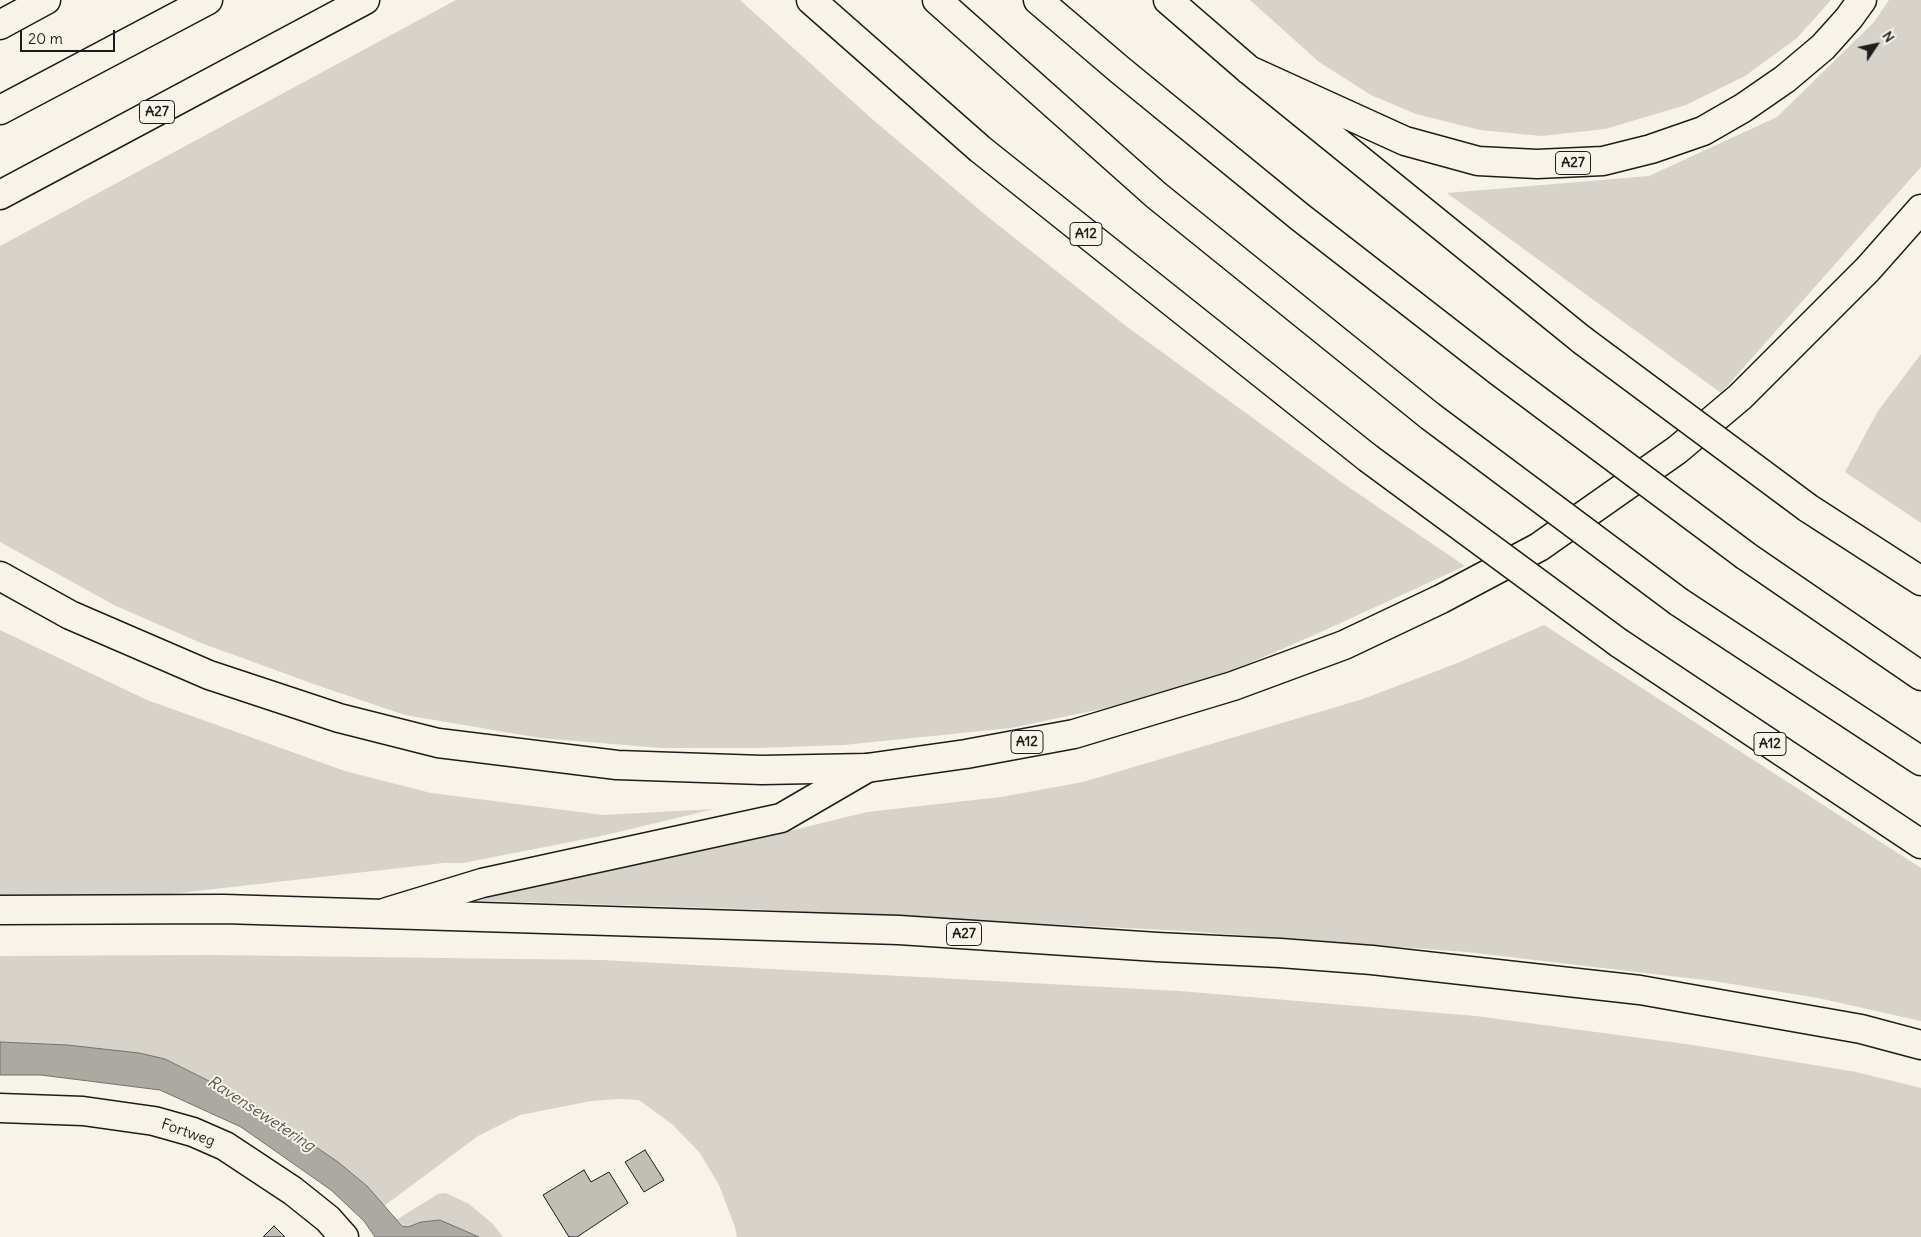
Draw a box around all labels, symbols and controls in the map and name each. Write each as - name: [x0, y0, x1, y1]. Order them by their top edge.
- scale bar: [22, 20, 118, 52]
- north arrow: [1851, 20, 1901, 70]
- text: N: [1878, 28, 1899, 46]
- text: 20 m: [28, 29, 63, 48]
- road number: A27: [140, 100, 174, 124]
- road number: A27: [1556, 152, 1590, 174]
- road number: A12: [1070, 222, 1102, 245]
- road number: A12: [1011, 730, 1043, 754]
- road number: A12: [1754, 732, 1786, 756]
- road number: A27: [946, 922, 982, 946]
- water label: Ravensewetering: [204, 1072, 318, 1156]
- street label: Fortweg: [159, 1115, 217, 1151]

